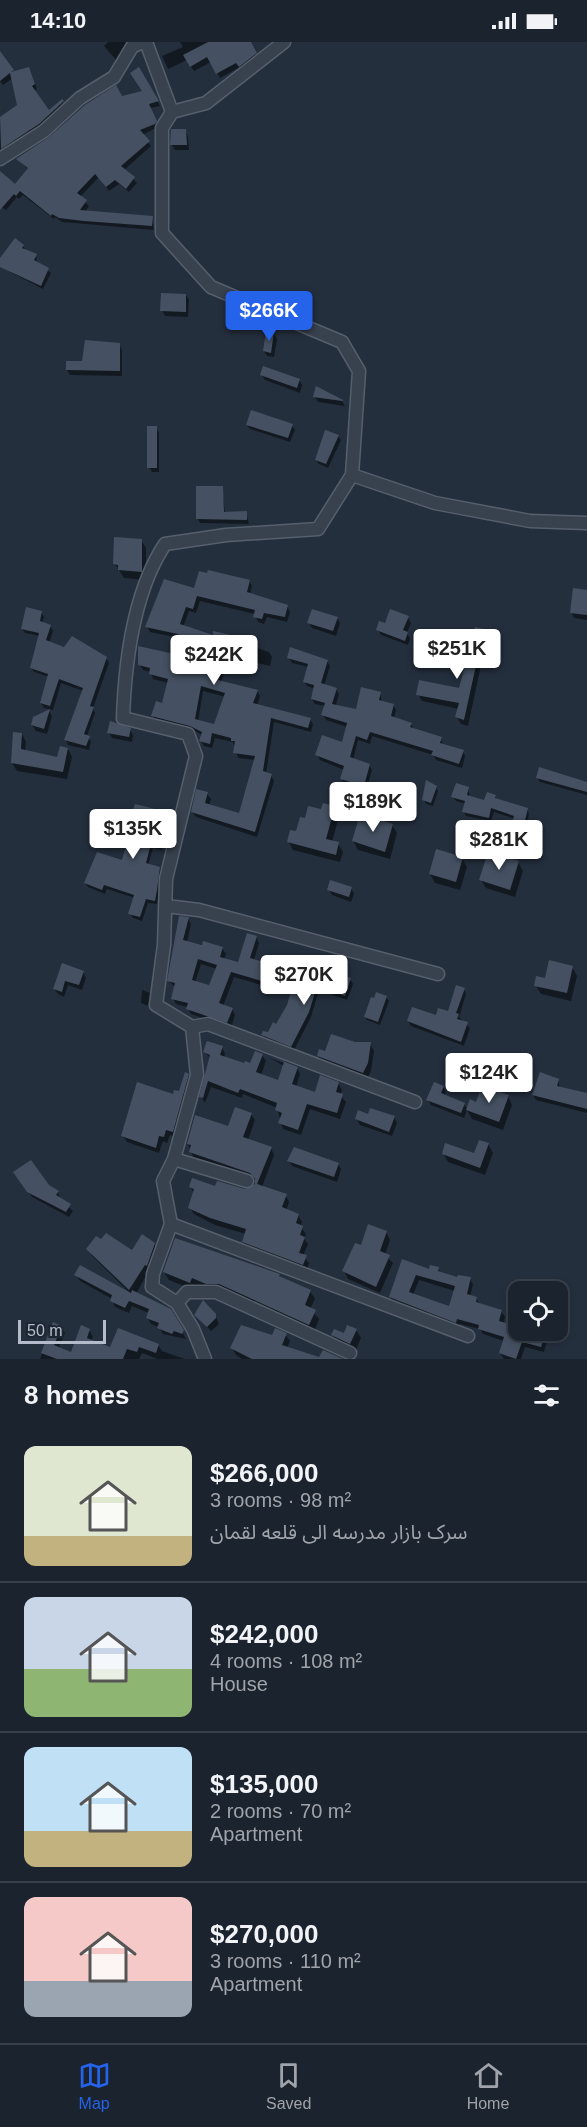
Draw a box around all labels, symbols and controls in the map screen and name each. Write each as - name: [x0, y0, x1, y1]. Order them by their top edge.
- text: 14:10: [30, 8, 86, 33]
- pin: $266K: [227, 291, 311, 342]
- text: $266K: [240, 299, 298, 321]
- pin: $251K: [415, 629, 499, 680]
- pin: $242K: [172, 635, 256, 686]
- text: $251K: [428, 637, 486, 659]
- text: $242K: [185, 643, 243, 665]
- pin: $189K: [331, 782, 415, 833]
- text: $189K: [344, 790, 402, 812]
- pin: $135K: [91, 809, 175, 860]
- text: $135K: [104, 817, 162, 839]
- pin: $281K: [457, 820, 541, 871]
- text: $281K: [470, 828, 528, 850]
- pin: $270K: [262, 955, 346, 1006]
- text: $270K: [275, 963, 333, 985]
- pin: $124K: [447, 1053, 531, 1104]
- text: $124K: [460, 1061, 518, 1083]
- map controls: [508, 1281, 568, 1341]
- button: locate: [508, 1281, 568, 1341]
- scale bar: [18, 1317, 106, 1344]
- text: 50 m: [27, 1322, 63, 1339]
- icon: filters: [530, 1379, 563, 1412]
- text: 8 homes: [24, 1380, 130, 1410]
- text: $266,000: [210, 1458, 318, 1488]
- icon: home: [72, 1470, 144, 1542]
- text: 3 rooms · 98 m²: [210, 1489, 351, 1511]
- text: سرک بازار مدرسه الی قلعه لقمان: [210, 1521, 467, 1543]
- text: $242,000: [210, 1619, 318, 1649]
- icon: home: [72, 1621, 144, 1693]
- text: 4 rooms · 108 m²: [210, 1650, 362, 1672]
- text: House: [210, 1673, 268, 1695]
- text: $135,000: [210, 1769, 318, 1799]
- icon: home: [72, 1771, 144, 1843]
- text: 2 rooms · 70 m²: [210, 1800, 351, 1822]
- text: Apartment: [210, 1823, 302, 1845]
- text: $270,000: [210, 1919, 318, 1949]
- icon: home: [72, 1921, 144, 1993]
- text: 3 rooms · 110 m²: [210, 1950, 361, 1972]
- text: Apartment: [210, 1973, 302, 1995]
- tab: Map: [78, 2059, 111, 2113]
- tab: Saved: [266, 2059, 311, 2113]
- tab: Home: [467, 2059, 509, 2113]

